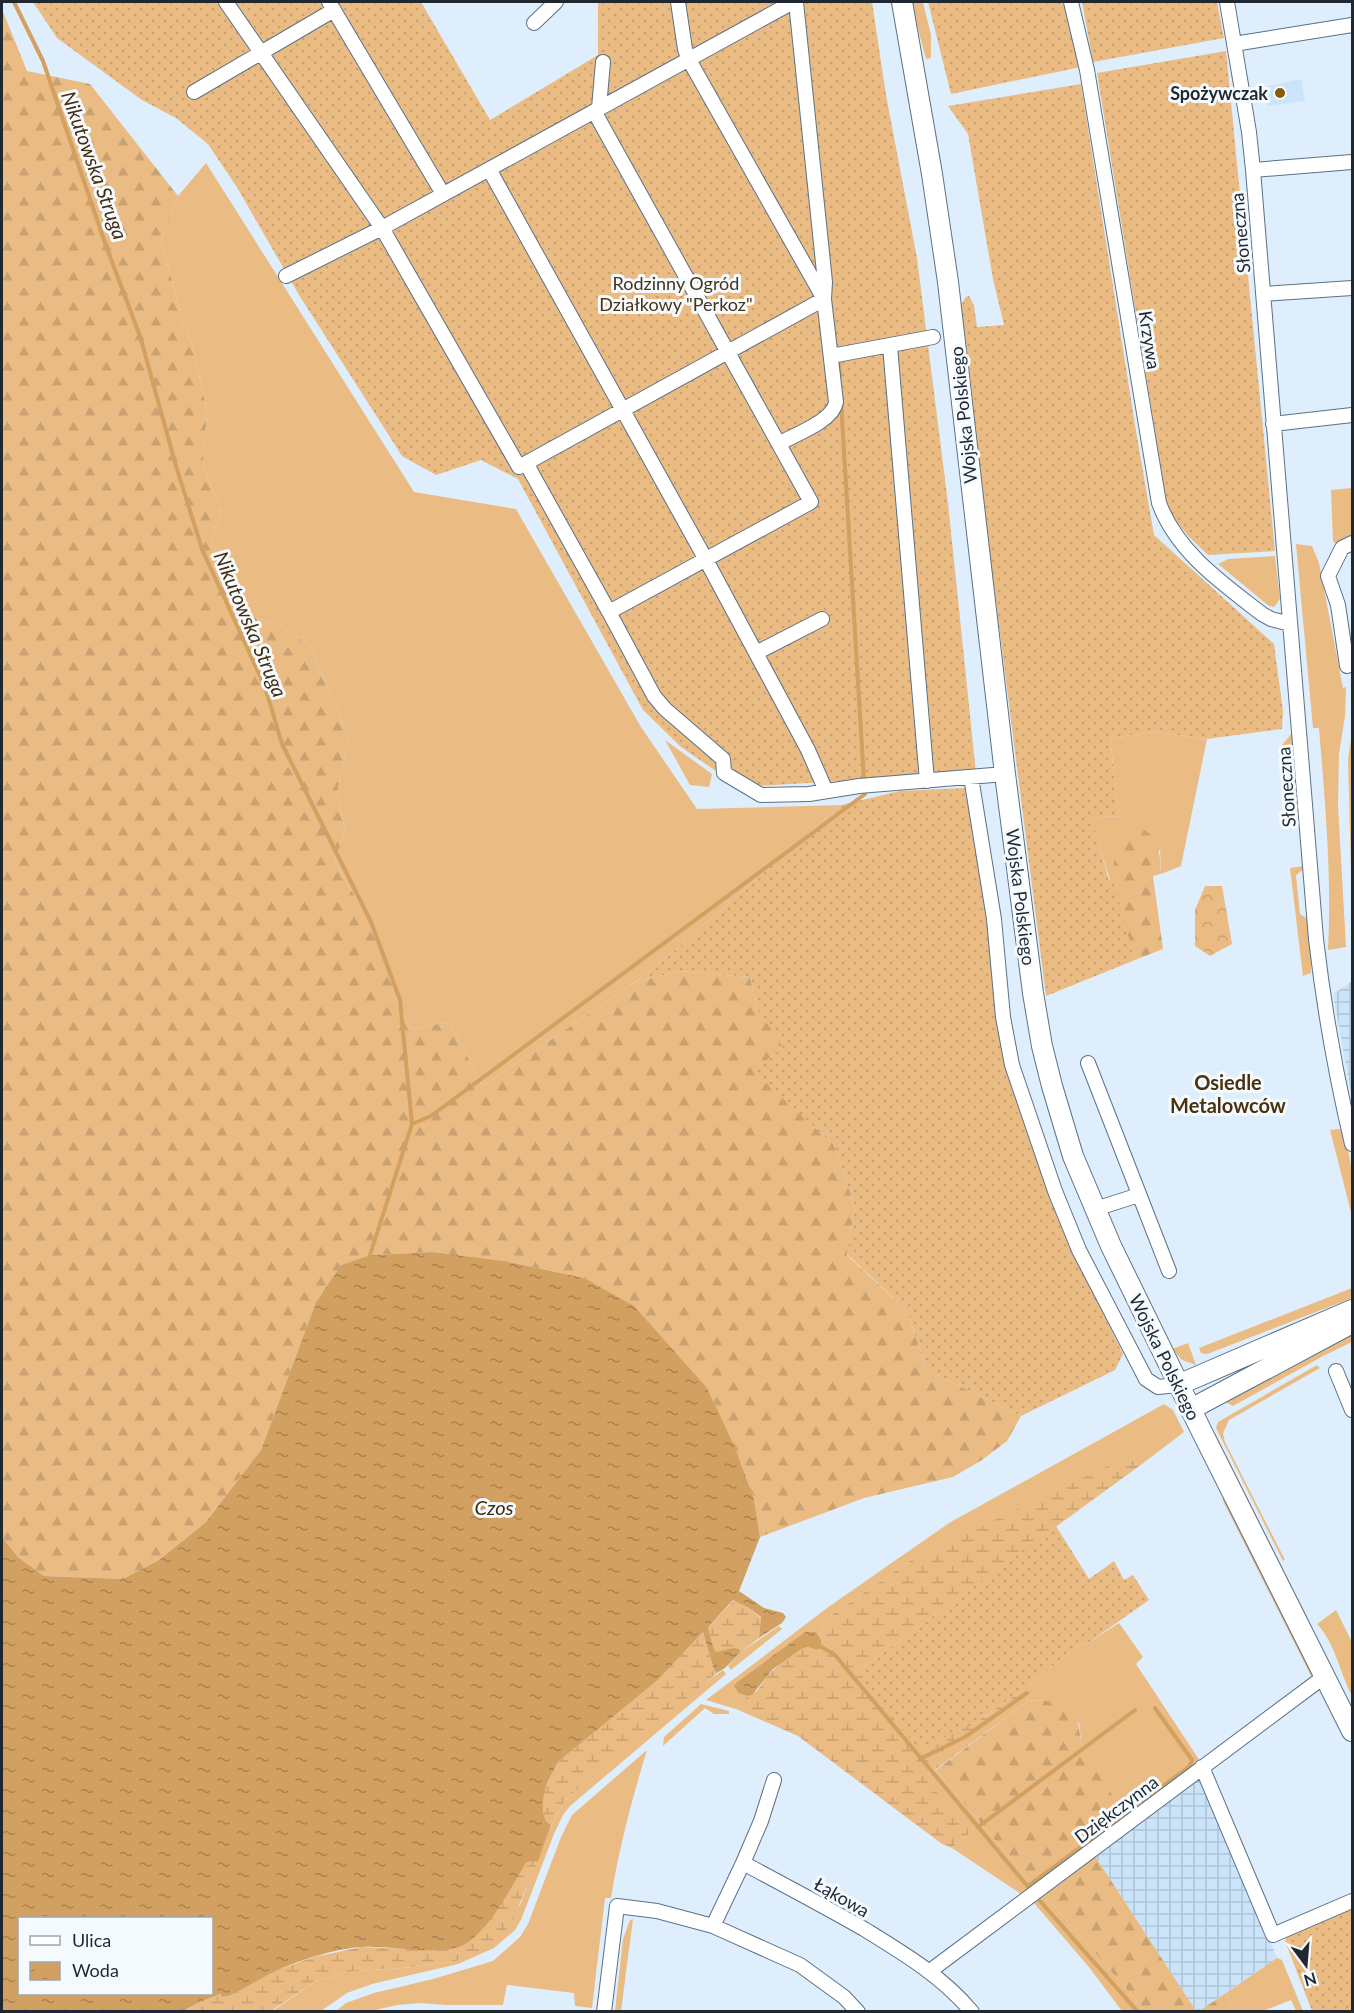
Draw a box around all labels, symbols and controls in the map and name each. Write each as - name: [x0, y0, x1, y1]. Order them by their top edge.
- place label: Spożywczak: [1170, 82, 1268, 104]
- marker: Spożywczak: [1273, 86, 1287, 100]
- water label: Nikutowska Struga: [57, 88, 133, 242]
- street label: Słoneczna: [1226, 192, 1254, 274]
- park label: Rodzinny Ogród Działkowy "Perkoz": [599, 272, 753, 315]
- street label: Krzywa: [1135, 309, 1165, 371]
- street label: Wojska Polskiego: [945, 345, 981, 485]
- water label: Nikutowska Struga: [209, 548, 293, 700]
- street label: Słoneczna: [1272, 746, 1300, 828]
- street label: Wojska Polskiego: [1002, 827, 1040, 967]
- district label: Osiedle Metalowców: [1170, 1070, 1286, 1117]
- street label: Wojska Polskiego: [1125, 1290, 1205, 1424]
- water label: Czos: [474, 1495, 514, 1519]
- street label: Dziękczynna: [1070, 1770, 1162, 1848]
- street label: Łąkowa: [810, 1872, 874, 1922]
- legend: [18, 1917, 213, 1995]
- text: Ulica: [72, 1929, 111, 1951]
- north arrow: [1276, 1935, 1336, 1995]
- text: Woda: [72, 1959, 119, 1981]
- text: N: [1302, 1969, 1319, 1991]

